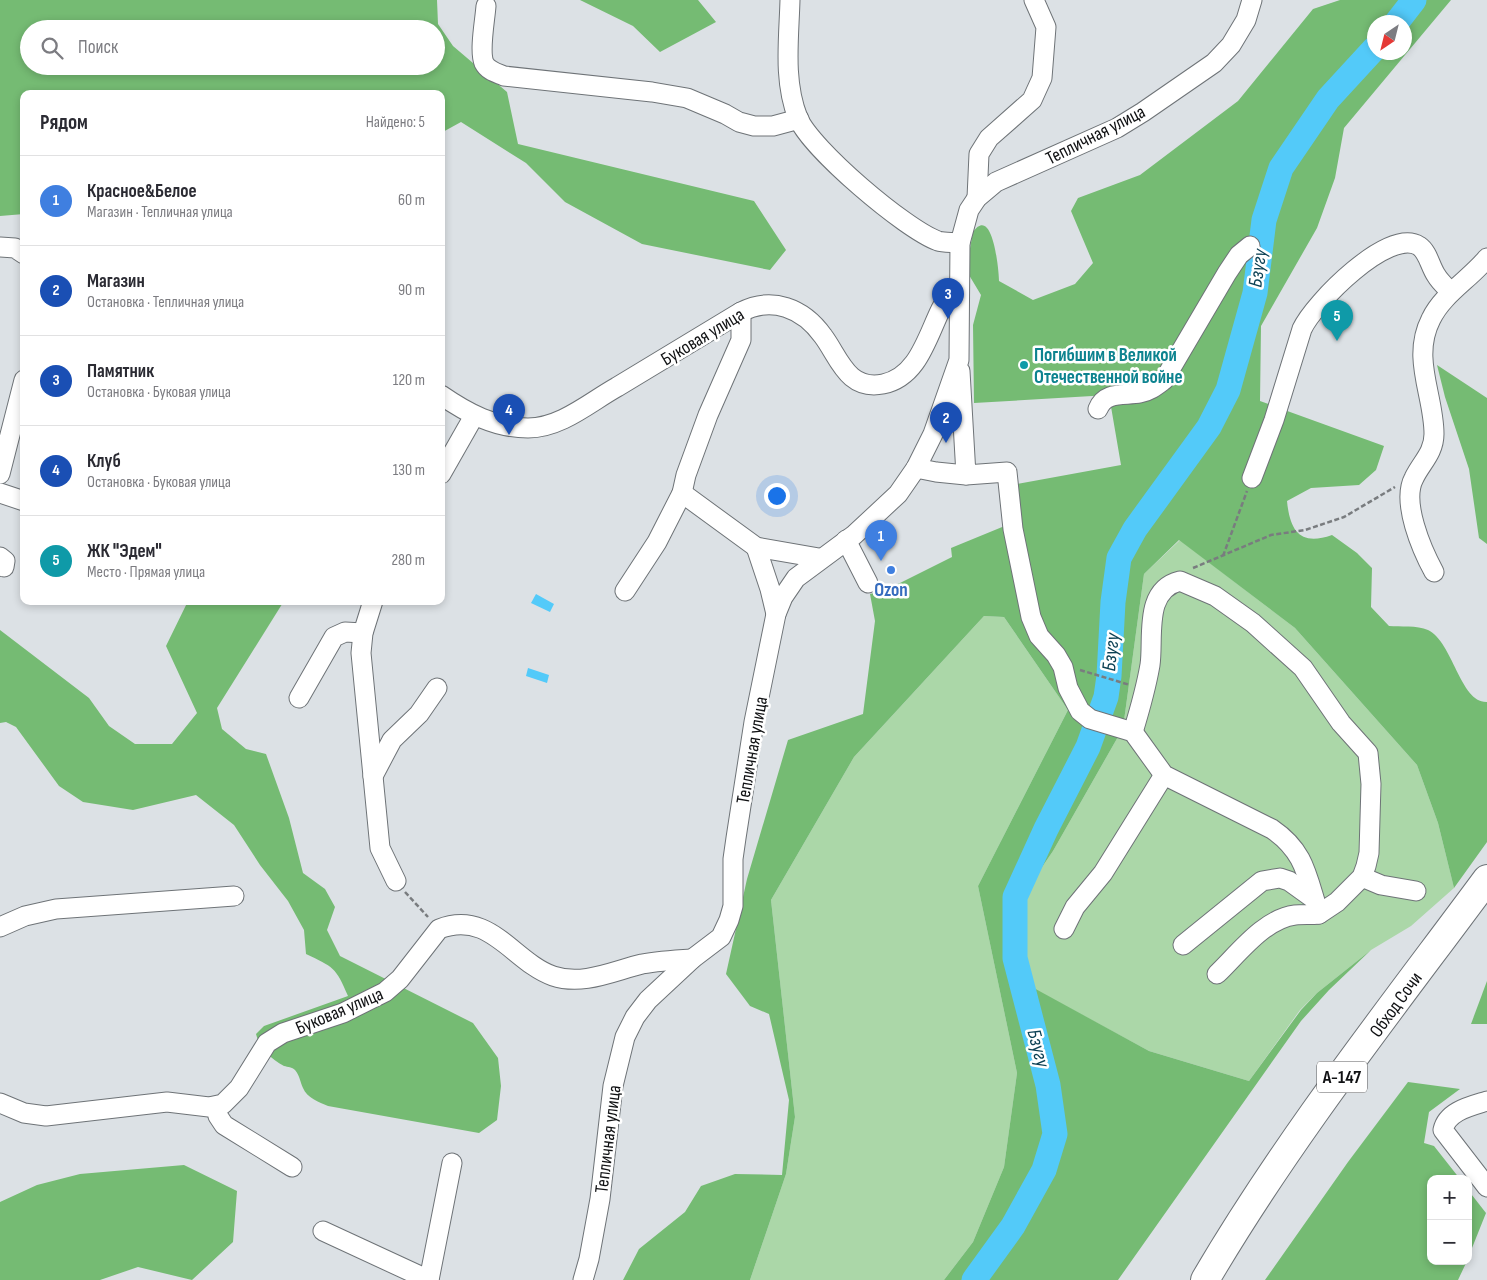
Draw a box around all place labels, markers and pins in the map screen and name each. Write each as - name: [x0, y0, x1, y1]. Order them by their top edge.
- pin: 3: [932, 278, 964, 319]
- pin: 5: [1321, 300, 1353, 341]
- place label: Погибшим в Великой Отечественной войне: [1034, 344, 1183, 389]
- marker: Погибшим в Великой Отечественной войне: [1018, 359, 1030, 371]
- pin: 4: [493, 394, 525, 435]
- pin: 2: [930, 402, 962, 443]
- pin: 1: [865, 520, 897, 561]
- marker: Ozon: [885, 564, 897, 576]
- place label: Ozon: [874, 579, 908, 602]

